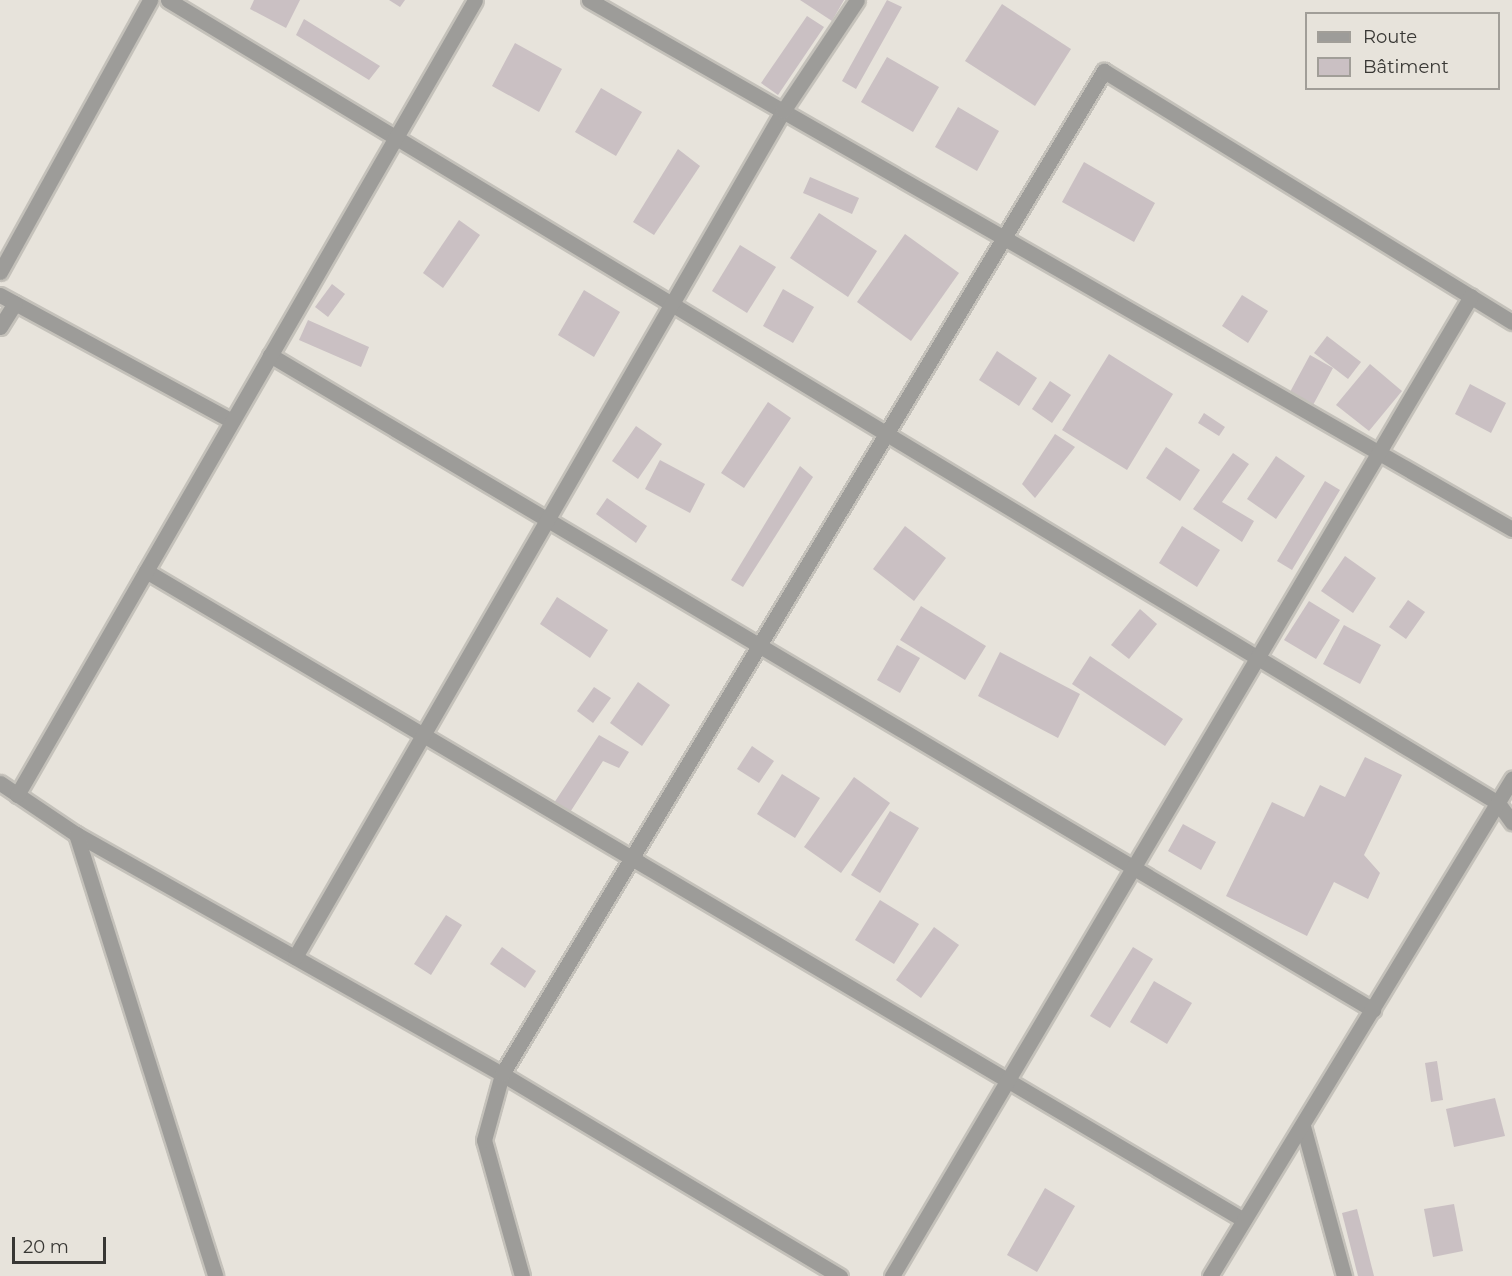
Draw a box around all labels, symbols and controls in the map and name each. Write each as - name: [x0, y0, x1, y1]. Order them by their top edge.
- legend: [1305, 12, 1500, 90]
- text: Route: [1363, 26, 1417, 48]
- text: Bâtiment: [1363, 56, 1449, 78]
- scale bar: [15, 1225, 110, 1263]
- text: 20 m: [23, 1236, 69, 1258]

